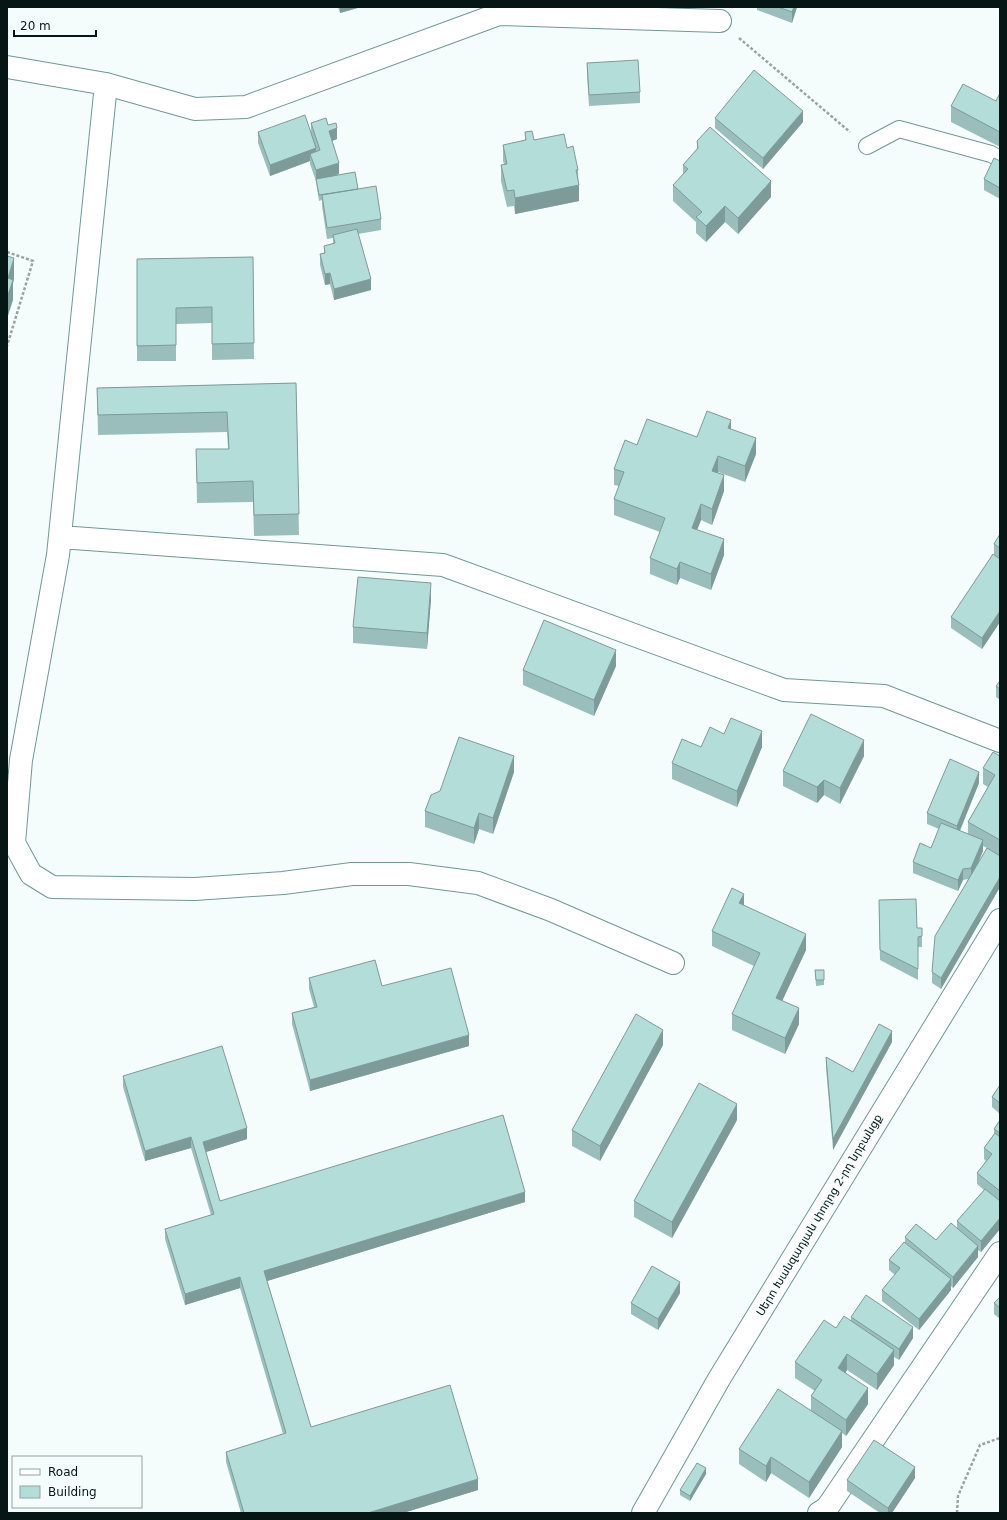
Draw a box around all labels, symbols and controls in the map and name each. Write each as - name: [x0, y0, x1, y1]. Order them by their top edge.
- scale bar: [14, 12, 96, 38]
- text: 20 m: [20, 19, 51, 33]
- street label: Սերո Խանզադյան փողոց 2-րդ նրբանցք: [754, 1112, 885, 1318]
- legend: [12, 1456, 142, 1508]
- text: Road: [48, 1465, 78, 1479]
- text: Building: [48, 1485, 97, 1499]

